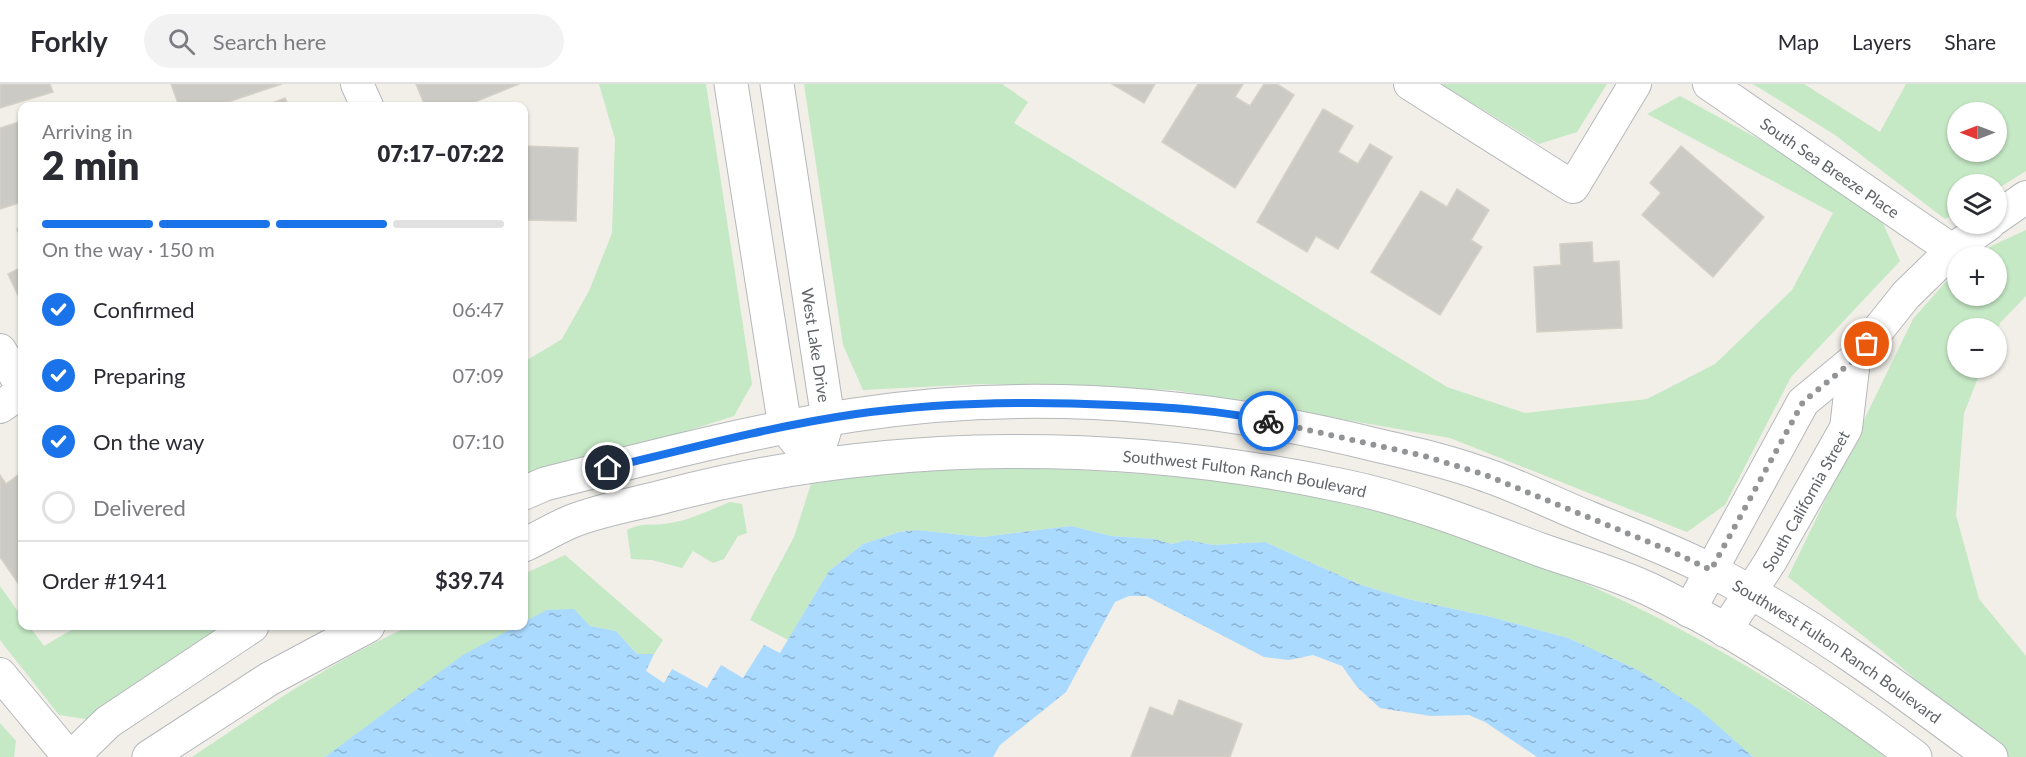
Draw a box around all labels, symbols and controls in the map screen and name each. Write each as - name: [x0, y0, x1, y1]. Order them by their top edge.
- search box: [144, 14, 564, 68]
- text: Forkly: [30, 24, 108, 58]
- icon: search: [165, 25, 198, 58]
- text: Search here: [213, 28, 326, 55]
- text: Map: [1778, 29, 1819, 54]
- text: Layers: [1852, 29, 1911, 54]
- text: Share: [1944, 29, 1996, 54]
- north arrow: [1947, 102, 2007, 162]
- map controls: [1947, 102, 2007, 378]
- street label: South Sea Breeze Place: [1757, 113, 1903, 221]
- text: Arriving in: [42, 119, 133, 143]
- text: 07:17–07:22: [378, 140, 504, 167]
- text: 2 min: [42, 142, 139, 188]
- button: layers: [1947, 174, 2007, 234]
- text: On the way · 150 m: [42, 237, 215, 261]
- button: +: [1947, 246, 2007, 306]
- street label: West Lake Drive: [799, 286, 835, 404]
- icon: check: [42, 293, 75, 326]
- text: Confirmed: [93, 296, 195, 323]
- text: 06:47: [453, 297, 504, 321]
- pin: [1841, 318, 1892, 369]
- button: −: [1947, 318, 2007, 378]
- icon: bag: [1850, 327, 1883, 360]
- icon: check: [42, 359, 75, 392]
- text: Preparing: [93, 362, 185, 389]
- text: 07:09: [453, 363, 504, 387]
- courier: [1238, 391, 1298, 451]
- icon: bike: [1252, 405, 1285, 438]
- icon: check: [42, 425, 75, 458]
- street label: South California Street: [1757, 427, 1852, 575]
- text: On the way: [93, 428, 204, 455]
- text: 07:10: [453, 429, 504, 453]
- pin: [582, 442, 633, 493]
- street label: Southwest Fulton Ranch Boulevard: [1122, 446, 1369, 500]
- icon: home: [591, 451, 624, 484]
- text: Delivered: [93, 494, 186, 521]
- text: Order #1941: [42, 567, 168, 594]
- text: $39.74: [435, 567, 504, 594]
- street label: Southwest Fulton Ranch Boulevard: [1730, 575, 1945, 726]

